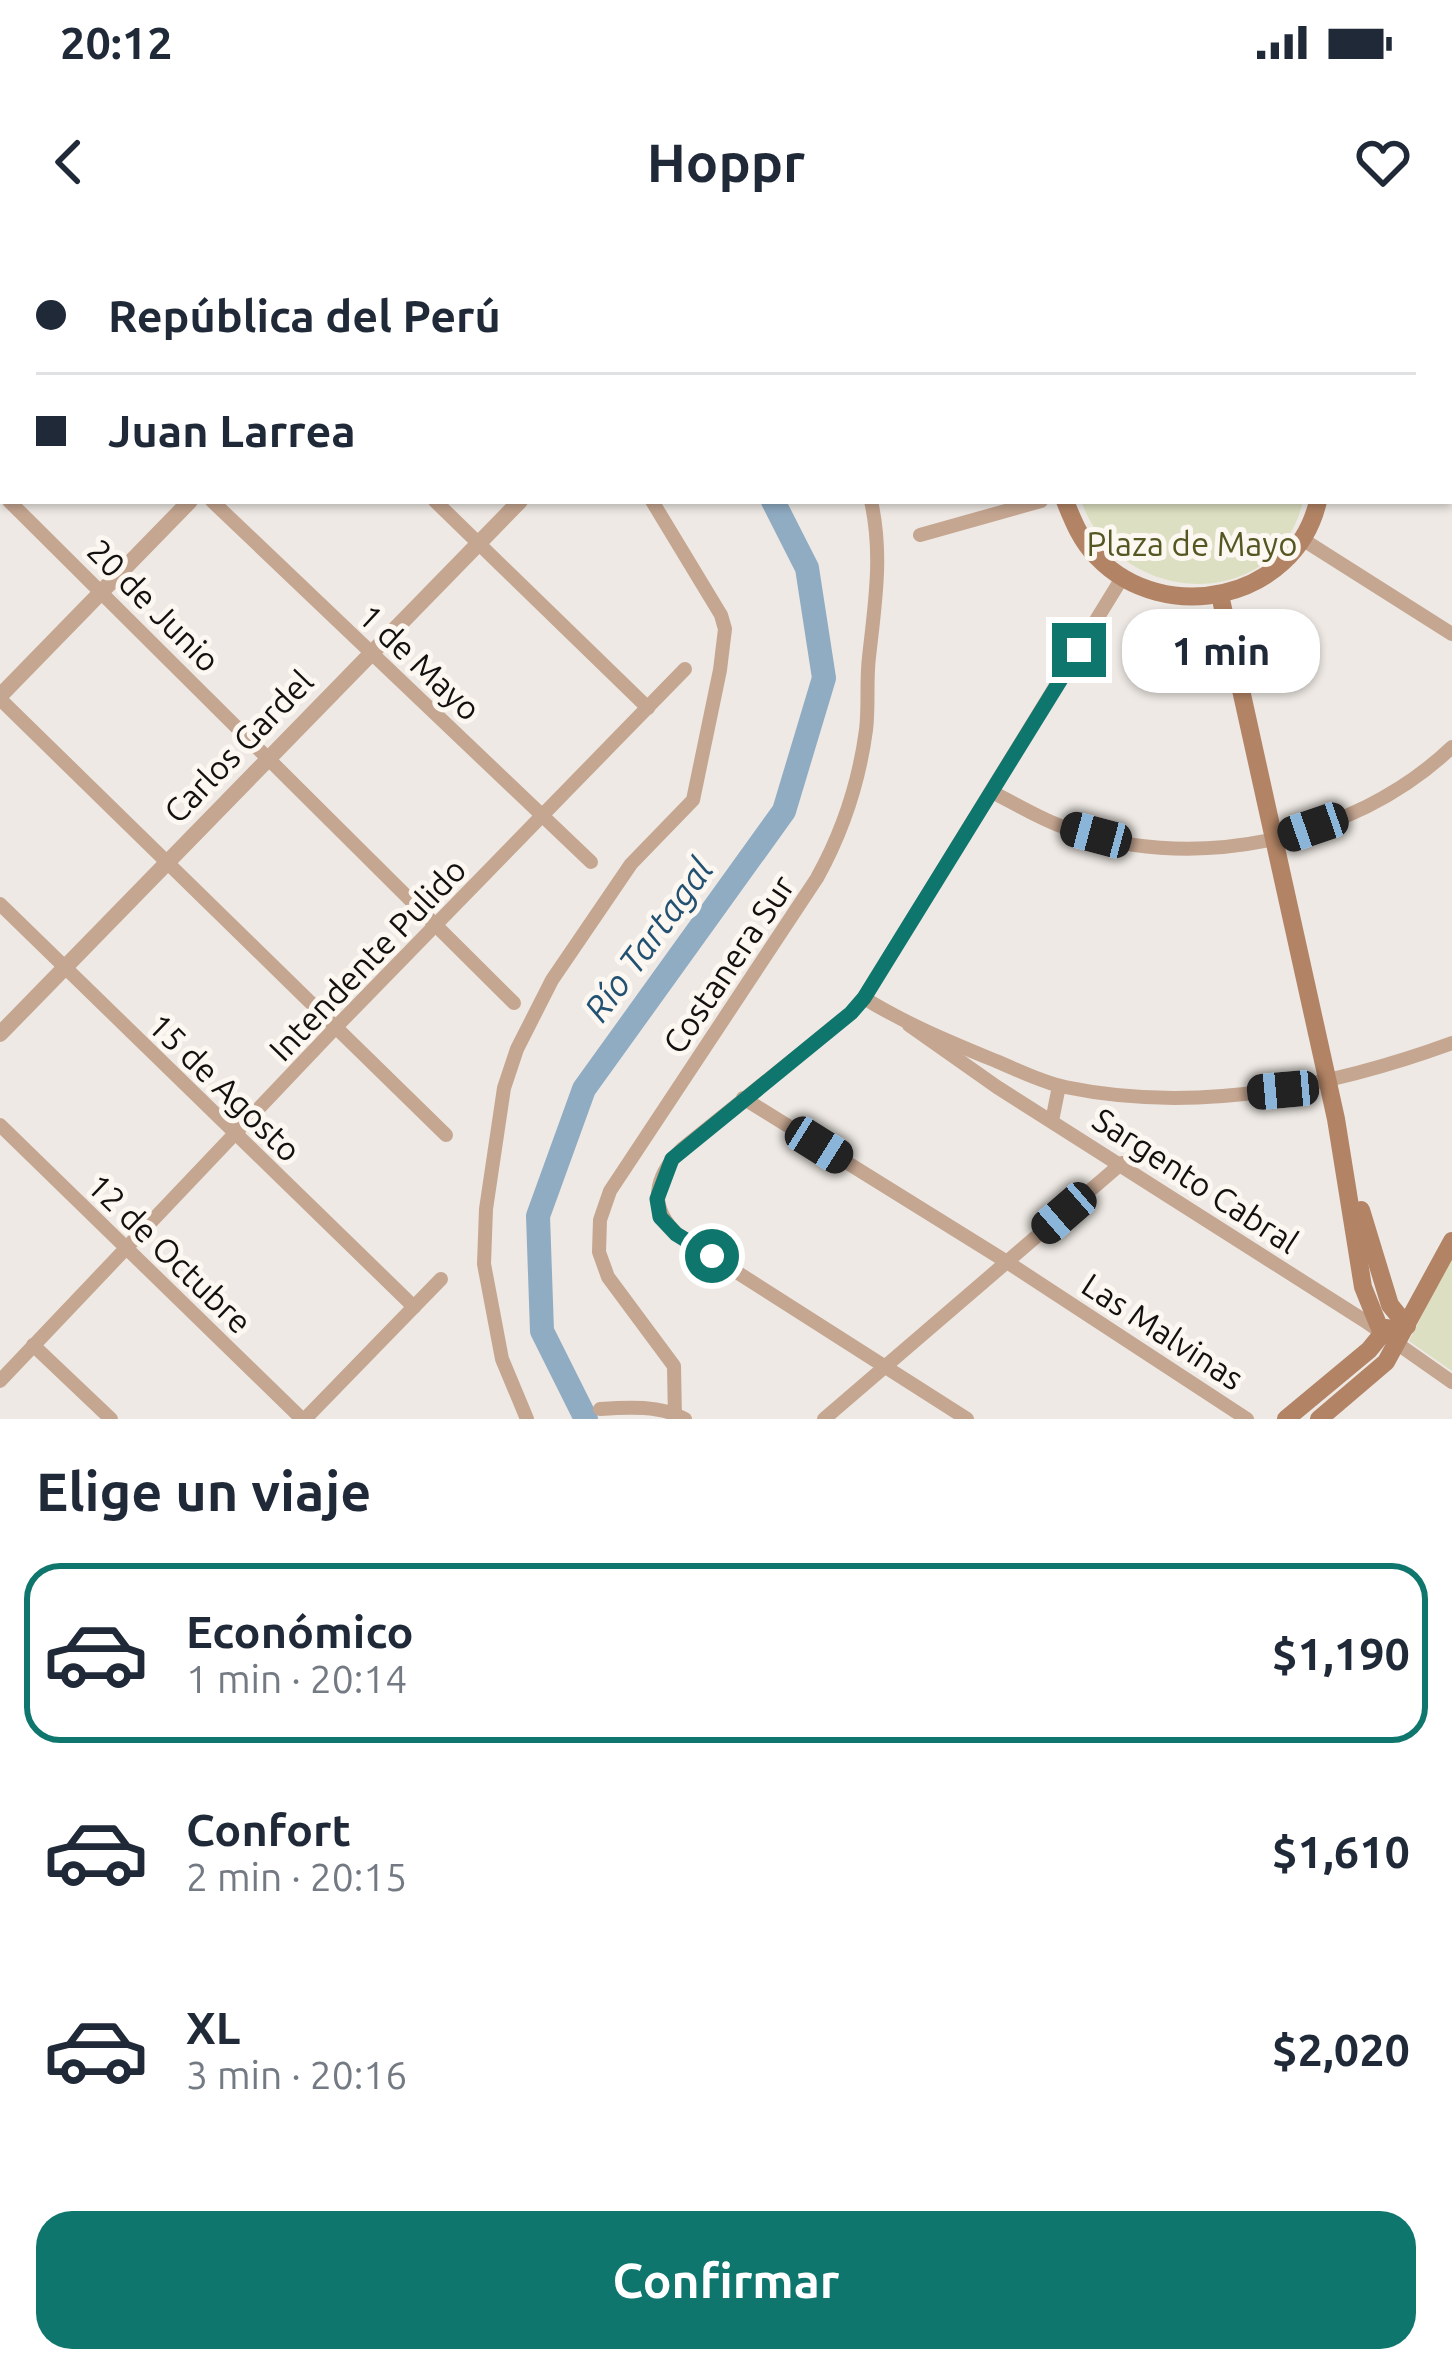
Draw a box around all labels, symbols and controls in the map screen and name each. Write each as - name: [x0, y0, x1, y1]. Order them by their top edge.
- text: 20:12: [60, 17, 173, 68]
- icon: back: [36, 129, 102, 195]
- icon: heart: [1350, 129, 1416, 195]
- text: Hoppr: [647, 132, 805, 192]
- text: República del Perú: [108, 290, 501, 341]
- text: Juan Larrea: [108, 405, 356, 456]
- park label: Plaza de Mayo: [1087, 525, 1297, 562]
- street label: 20 de Junio: [80, 531, 228, 679]
- street label: 1 de Mayo: [352, 597, 488, 727]
- callout: 1 min: [1121, 608, 1319, 692]
- route end: [1052, 623, 1106, 677]
- text: 1 min: [1172, 629, 1270, 672]
- street label: Carlos Gardel: [156, 662, 320, 830]
- car: [1273, 798, 1353, 856]
- car: [1057, 808, 1135, 862]
- water label: Río Tartagal: [575, 849, 721, 1029]
- street label: Intendente Pulido: [261, 850, 473, 1068]
- street label: Costanera Sur: [655, 868, 801, 1060]
- street label: 15 de Agosto: [142, 1006, 308, 1168]
- car: [1246, 1069, 1320, 1111]
- street label: Sargento Cabral: [1086, 1100, 1306, 1260]
- car: [779, 1111, 859, 1179]
- street label: 12 de Octubre: [81, 1166, 259, 1340]
- car: [1025, 1176, 1103, 1250]
- route start: [685, 1229, 739, 1283]
- street label: Las Malvinas: [1076, 1265, 1250, 1397]
- text: Elige un viaje: [36, 1461, 371, 1521]
- icon: car: [42, 1599, 150, 1707]
- text: Económico: [186, 1606, 414, 1657]
- text: $1,190: [1272, 1628, 1410, 1679]
- text: 1 min · 20:14: [186, 1657, 407, 1700]
- icon: car: [42, 1797, 150, 1905]
- text: Confort: [186, 1804, 351, 1855]
- text: $1,610: [1272, 1826, 1410, 1877]
- text: 2 min · 20:15: [186, 1855, 407, 1898]
- icon: car: [42, 1995, 150, 2103]
- text: XL: [186, 2002, 240, 2053]
- text: $2,020: [1272, 2024, 1410, 2075]
- text: 3 min · 20:16: [186, 2053, 407, 2096]
- button: Confirmar: [36, 2211, 1416, 2349]

